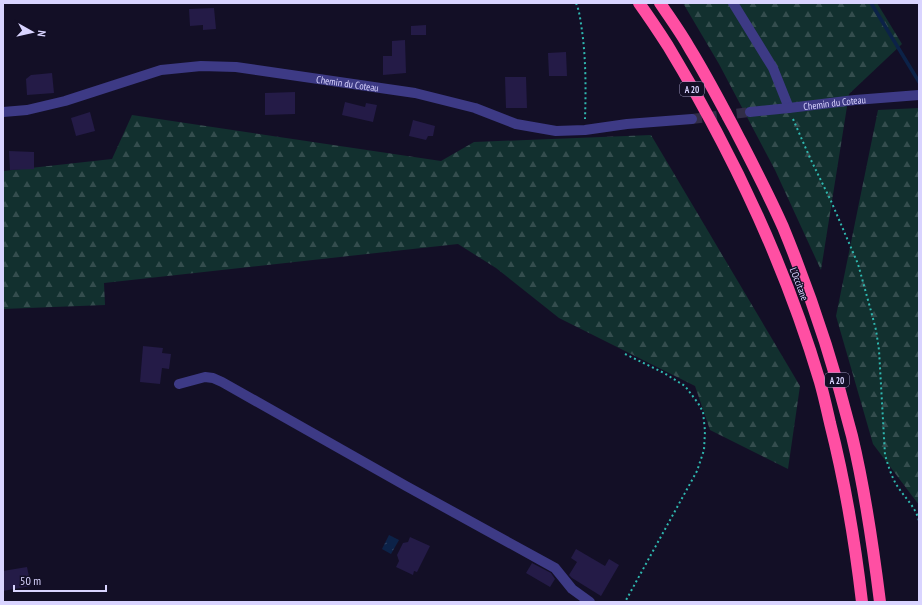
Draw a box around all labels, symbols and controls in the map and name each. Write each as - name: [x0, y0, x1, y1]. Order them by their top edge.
- north arrow: [12, 12, 52, 52]
- text: N: [35, 29, 49, 37]
- street label: Chemin du Coteau: [316, 72, 380, 94]
- road number: A 20: [680, 82, 704, 96]
- street label: Chemin du Coteau: [802, 93, 866, 113]
- street label: L'Occitane: [787, 266, 811, 302]
- road number: A 20: [825, 373, 849, 387]
- scale bar: [14, 567, 106, 593]
- text: 50 m: [20, 573, 41, 588]

